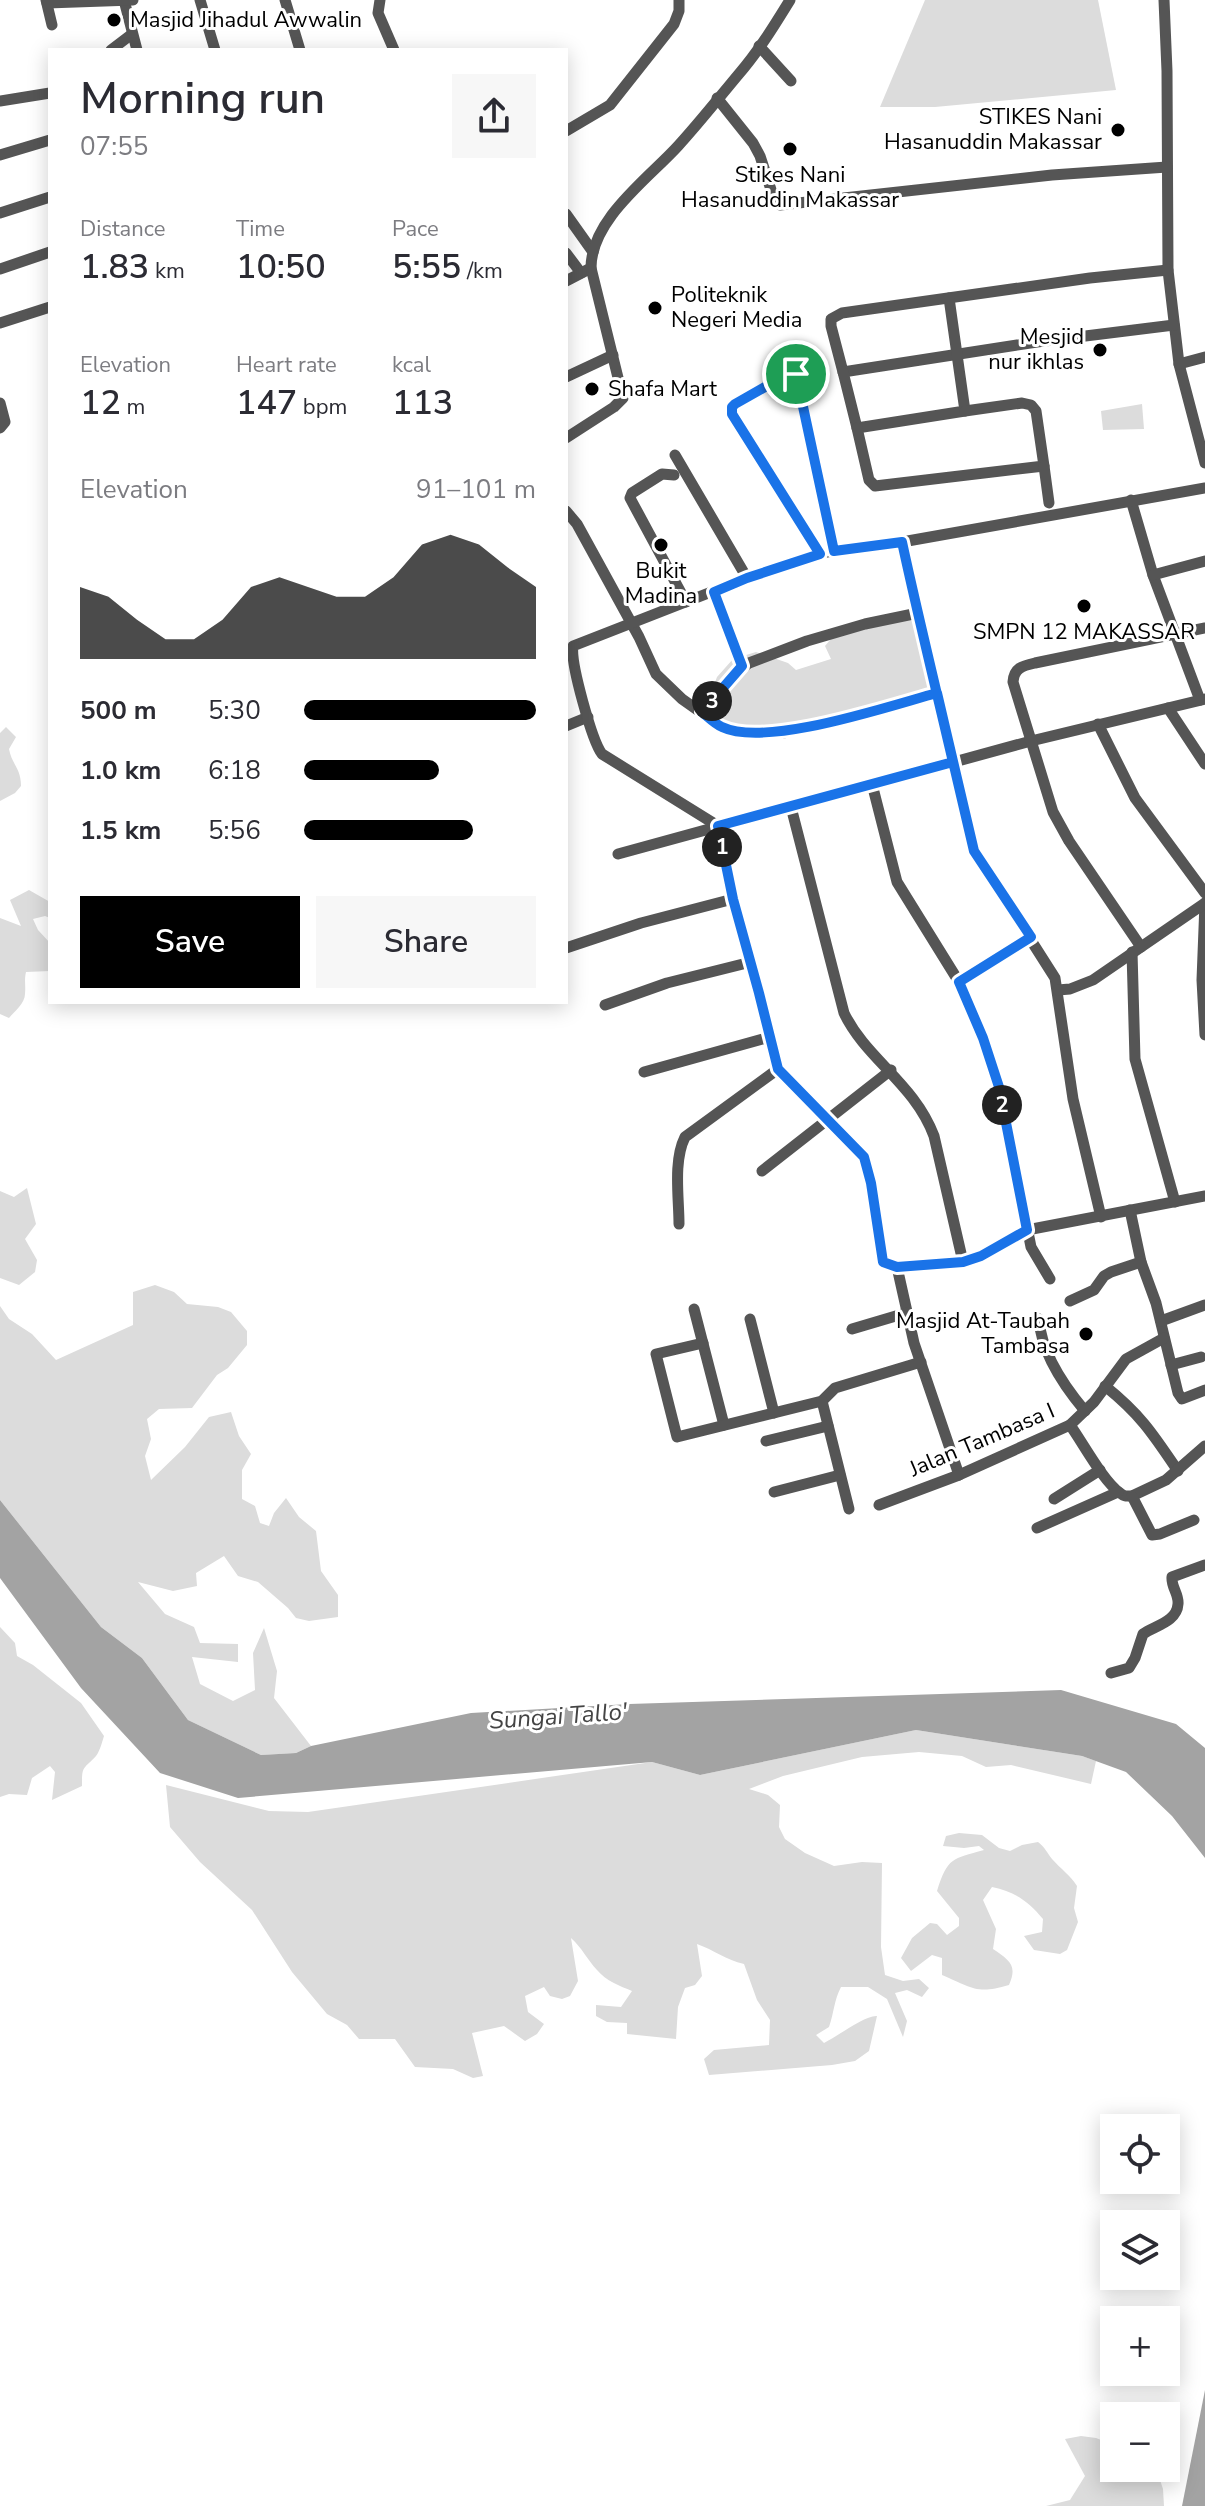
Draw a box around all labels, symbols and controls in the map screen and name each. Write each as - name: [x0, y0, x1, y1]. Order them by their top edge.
- place label: Masjid Jihadul Awwalin: [130, 5, 362, 35]
- marker: Masjid Jihadul Awwalin: [105, 11, 123, 29]
- text: Morning run: [80, 69, 325, 129]
- button: share: [452, 74, 536, 158]
- place label: STIKES Nani Hasanuddin Makassar: [884, 102, 1102, 157]
- marker: STIKES Nani Hasanuddin Makassar: [1109, 121, 1127, 139]
- text: 07:55: [80, 129, 148, 164]
- marker: Stikes Nani Hasanuddin Makassar: [781, 140, 799, 158]
- place label: Stikes Nani Hasanuddin Makassar: [681, 160, 899, 215]
- text: Distance: [80, 214, 165, 244]
- text: Time: [236, 214, 285, 244]
- text: Pace: [392, 214, 439, 244]
- text: 1.83: [80, 244, 149, 290]
- text: 10:50: [236, 244, 326, 290]
- text: 5:55: [392, 244, 461, 290]
- text: km: [149, 256, 185, 286]
- text: /km: [461, 256, 503, 286]
- place label: Politeknik Negeri Media: [671, 280, 802, 335]
- marker: Politeknik Negeri Media: [646, 299, 664, 317]
- place label: Mesjid nur ikhlas: [988, 322, 1084, 377]
- pin: [762, 340, 830, 408]
- marker: Mesjid nur ikhlas: [1091, 341, 1109, 359]
- text: Elevation: [80, 350, 171, 380]
- text: Heart rate: [236, 350, 337, 380]
- text: kcal: [392, 350, 431, 380]
- icon: arrive: [774, 352, 818, 396]
- place label: Shafa Mart: [608, 374, 717, 404]
- text: 12: [80, 380, 121, 426]
- text: 147: [236, 380, 297, 426]
- text: 113: [392, 380, 453, 426]
- marker: Shafa Mart: [583, 380, 601, 398]
- text: m: [121, 392, 145, 422]
- text: bpm: [297, 392, 347, 422]
- text: Elevation: [80, 472, 188, 507]
- text: 91–101 m: [416, 472, 536, 507]
- marker: Bukit Madina: [652, 536, 670, 554]
- place label: Bukit Madina: [625, 556, 697, 611]
- marker: SMPN 12 MAKASSAR: [1075, 597, 1093, 615]
- place label: SMPN 12 MAKASSAR: [973, 617, 1195, 647]
- pin: 3: [692, 681, 732, 721]
- text: 3: [705, 686, 719, 716]
- text: 500 m: [80, 693, 157, 728]
- text: 5:30: [208, 693, 261, 728]
- text: 1.0 km: [80, 753, 161, 788]
- text: 6:18: [208, 753, 261, 788]
- text: 1.5 km: [80, 813, 161, 848]
- text: 5:56: [208, 813, 261, 848]
- pin: 1: [702, 827, 742, 867]
- text: 1: [715, 832, 729, 862]
- button: Save: [80, 896, 300, 988]
- button: Share: [316, 896, 536, 988]
- pin: 2: [982, 1085, 1022, 1125]
- text: 2: [995, 1090, 1009, 1120]
- place label: Masjid At-Taubah Tambasa: [896, 1306, 1070, 1361]
- marker: Masjid At-Taubah Tambasa: [1077, 1325, 1095, 1343]
- street label: Jalan Tambasa I: [904, 1396, 1059, 1485]
- water label: Sungai Tallo': [488, 1695, 629, 1737]
- map controls: [1100, 2114, 1180, 2482]
- button: locate: [1100, 2114, 1180, 2194]
- button: layers: [1100, 2210, 1180, 2290]
- button: +: [1100, 2306, 1180, 2386]
- button: −: [1100, 2402, 1180, 2482]

